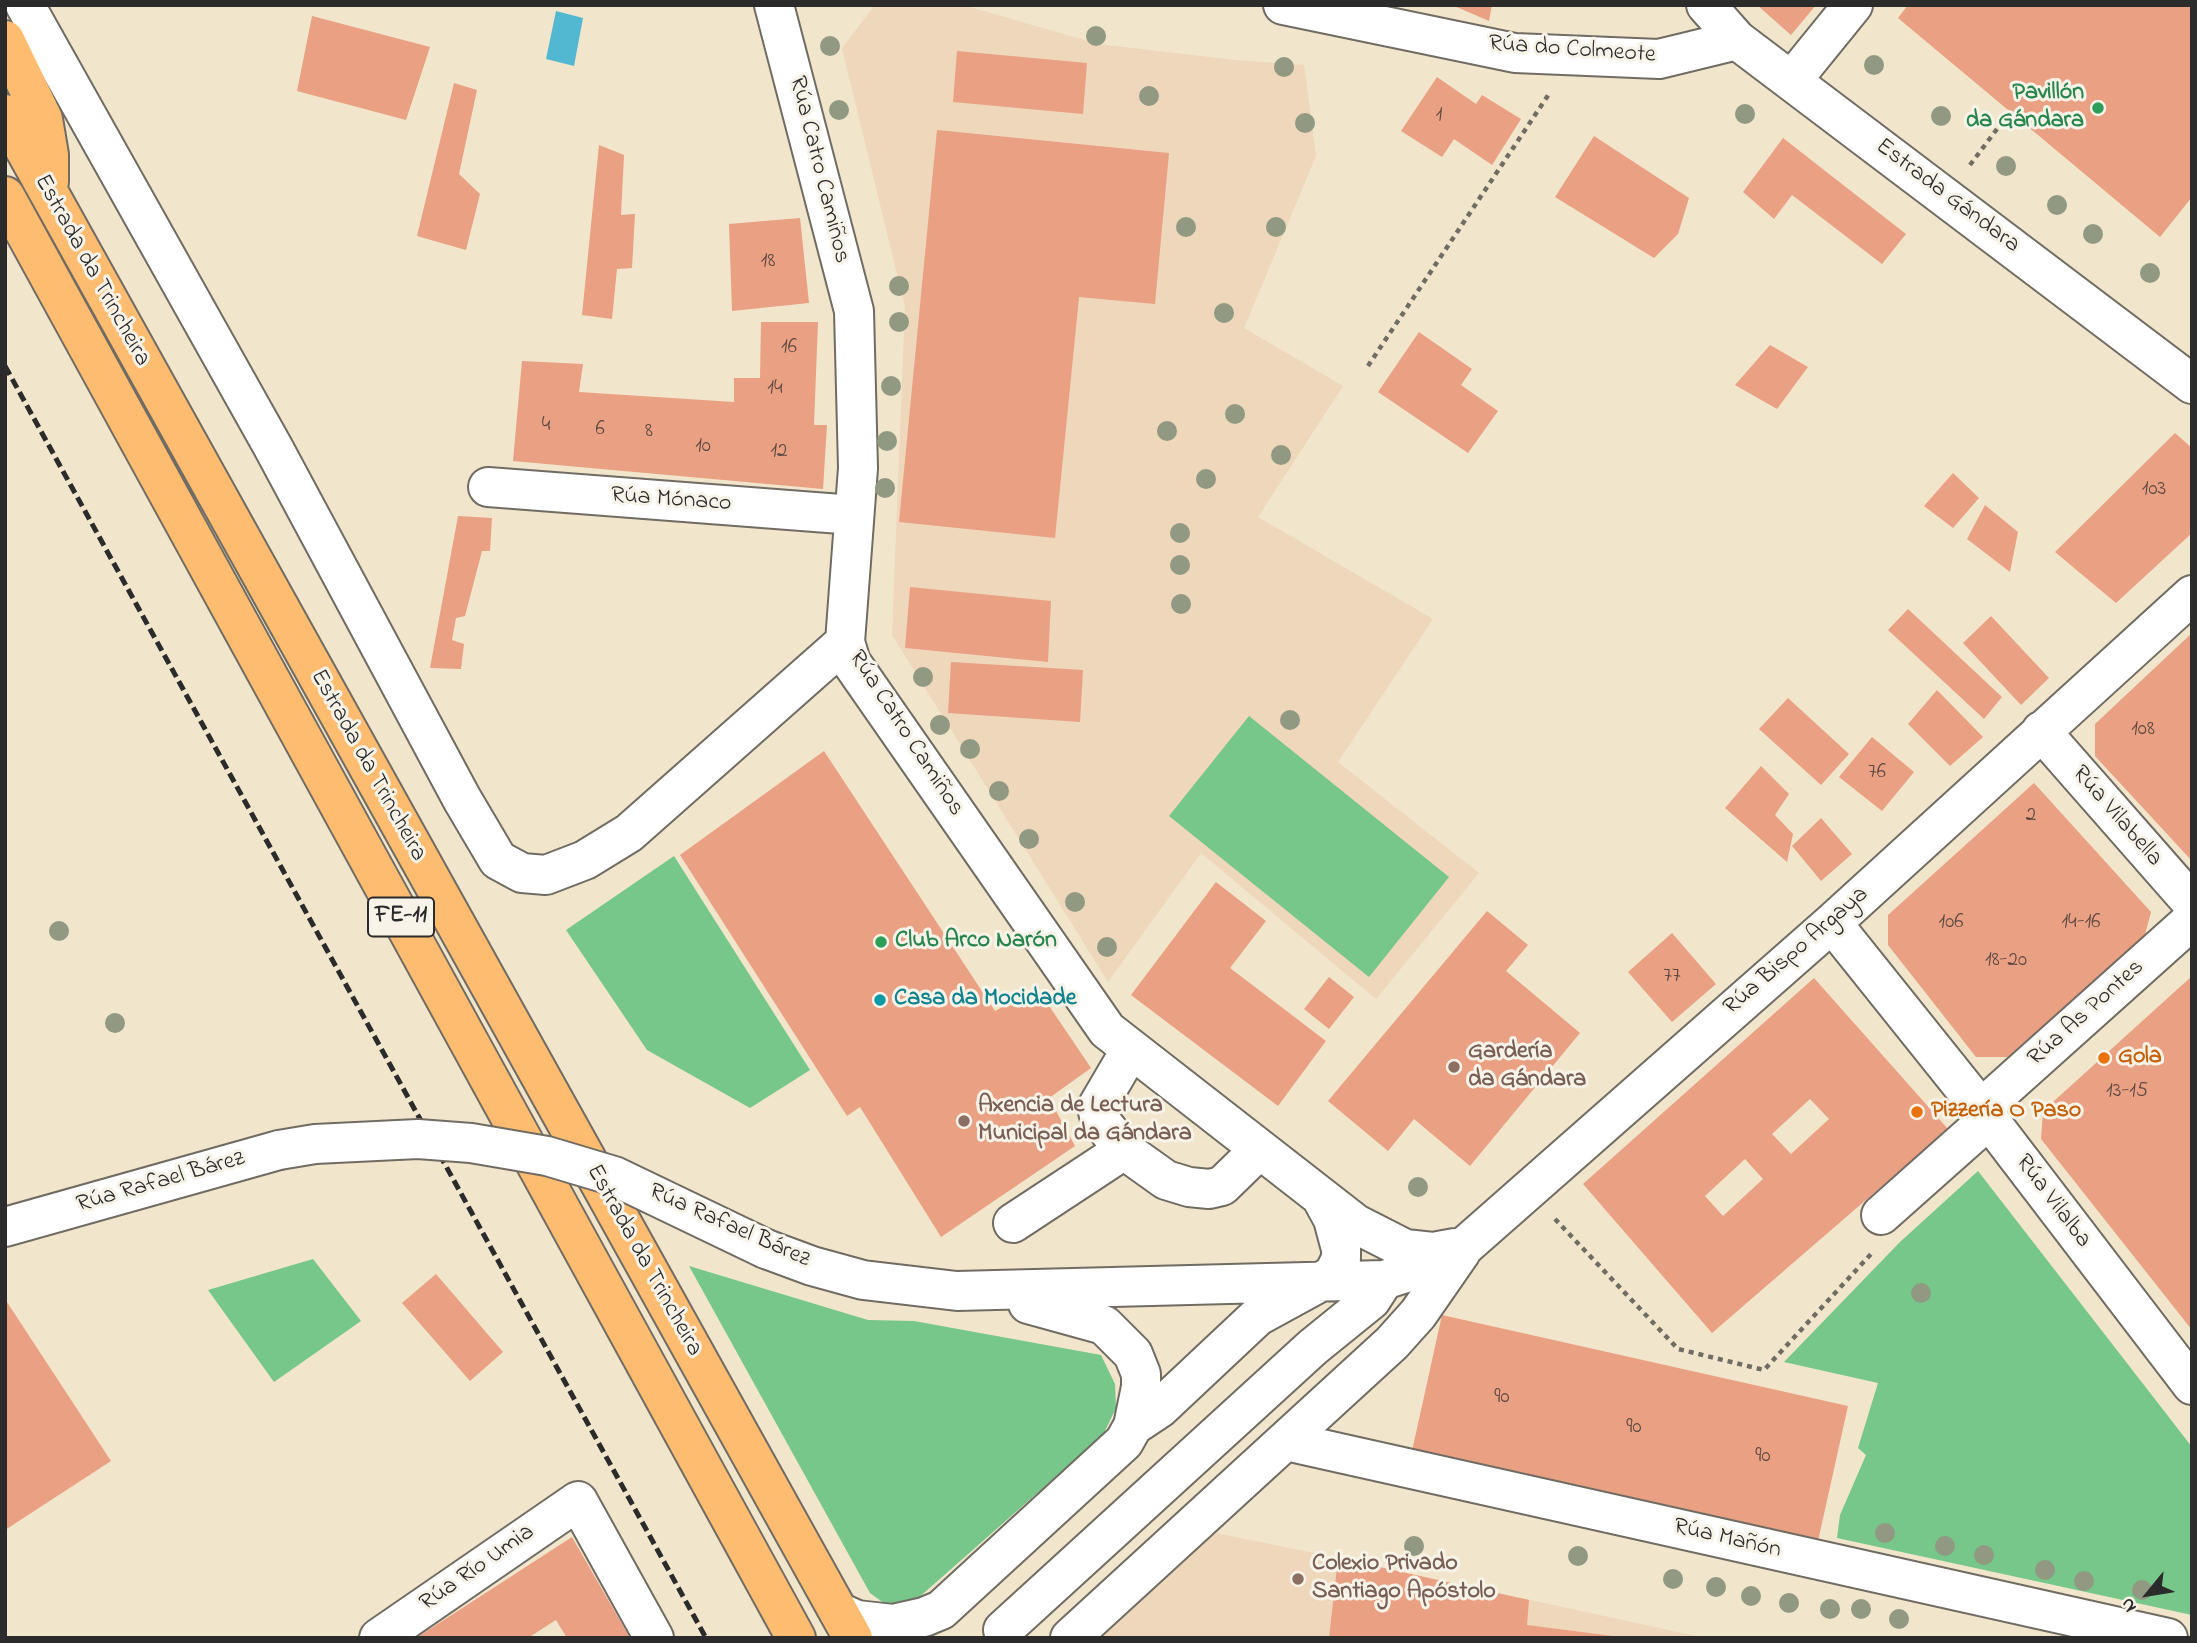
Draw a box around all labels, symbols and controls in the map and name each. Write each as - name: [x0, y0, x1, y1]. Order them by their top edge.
- street label: Rúa do Colmeote: [1487, 31, 1657, 71]
- street label: Rúa Catro Camiños: [781, 74, 855, 266]
- place label: Pavillón da Gándara: [1966, 80, 2084, 136]
- marker: Pavillón da Gándara: [2090, 100, 2106, 116]
- house number: 1: [1436, 104, 1442, 130]
- street label: Estrada Gándara: [1869, 133, 2025, 261]
- street label: Estrada da Trincheira: [26, 170, 156, 372]
- house number: 18: [761, 250, 775, 276]
- house number: 16: [781, 336, 797, 362]
- house number: 14: [767, 377, 783, 403]
- house number: 4: [542, 414, 550, 440]
- house number: 6: [595, 418, 605, 444]
- house number: 8: [645, 420, 653, 446]
- house number: 10: [695, 435, 711, 461]
- house number: 12: [770, 440, 788, 466]
- house number: 103: [2142, 478, 2166, 504]
- street label: Rúa Mónaco: [610, 482, 732, 520]
- street label: Rúa Catro Camiños: [841, 646, 969, 822]
- street label: Estrada da Trincheira: [302, 665, 432, 867]
- house number: 108: [2131, 718, 2155, 744]
- house number: 76: [1868, 761, 1886, 787]
- street label: Rúa Vilabella: [2064, 761, 2168, 873]
- house number: 2: [2026, 804, 2036, 830]
- street label: Rúa Bispo Argaya: [1719, 881, 1875, 1023]
- road number: FE-11: [368, 898, 434, 936]
- house number: 106: [1939, 911, 1963, 937]
- house number: 14-16: [2061, 911, 2101, 937]
- place label: Club Arco Narón: [895, 928, 1057, 956]
- marker: Club Arco Narón: [873, 934, 889, 950]
- house number: 18-20: [1985, 949, 2027, 975]
- street label: Rúa As Pontes: [2023, 954, 2151, 1074]
- house number: 77: [1663, 965, 1681, 991]
- place label: Casa da Mocidade: [894, 986, 1076, 1014]
- marker: Casa da Mocidade: [872, 992, 888, 1008]
- place label: Gardería da Gándara: [1468, 1039, 1586, 1095]
- place label: Gola: [2118, 1044, 2162, 1072]
- marker: Gola: [2096, 1050, 2112, 1066]
- marker: Gardería da Gándara: [1446, 1059, 1462, 1075]
- house number: 13-15: [2106, 1080, 2148, 1106]
- place label: Axencia de Lectura Municipal da Gándara: [978, 1093, 1192, 1149]
- place label: Pizzería O Paso: [1931, 1098, 2081, 1126]
- marker: Pizzería O Paso: [1909, 1104, 1925, 1120]
- marker: Axencia de Lectura Municipal da Gándara: [956, 1113, 972, 1129]
- street label: Rúa Rafael Bárez: [74, 1145, 248, 1221]
- street label: Rúa Vilalba: [2008, 1150, 2096, 1254]
- street label: Estrada da Trincheira: [578, 1160, 708, 1362]
- street label: Rúa Rafael Bárez: [644, 1179, 814, 1275]
- house number: 90: [1494, 1386, 1510, 1412]
- house number: 90: [1626, 1416, 1642, 1442]
- house number: 90: [1755, 1445, 1771, 1471]
- street label: Rúa Mañón: [1670, 1514, 1784, 1566]
- street label: Rúa Río Umia: [415, 1519, 541, 1619]
- place label: Colexio Privado Santiago Apóstolo: [1312, 1551, 1496, 1607]
- north arrow: [2113, 1559, 2183, 1629]
- marker: Colexio Privado Santiago Apóstolo: [1290, 1571, 1306, 1587]
- text: N: [2114, 1592, 2144, 1617]

